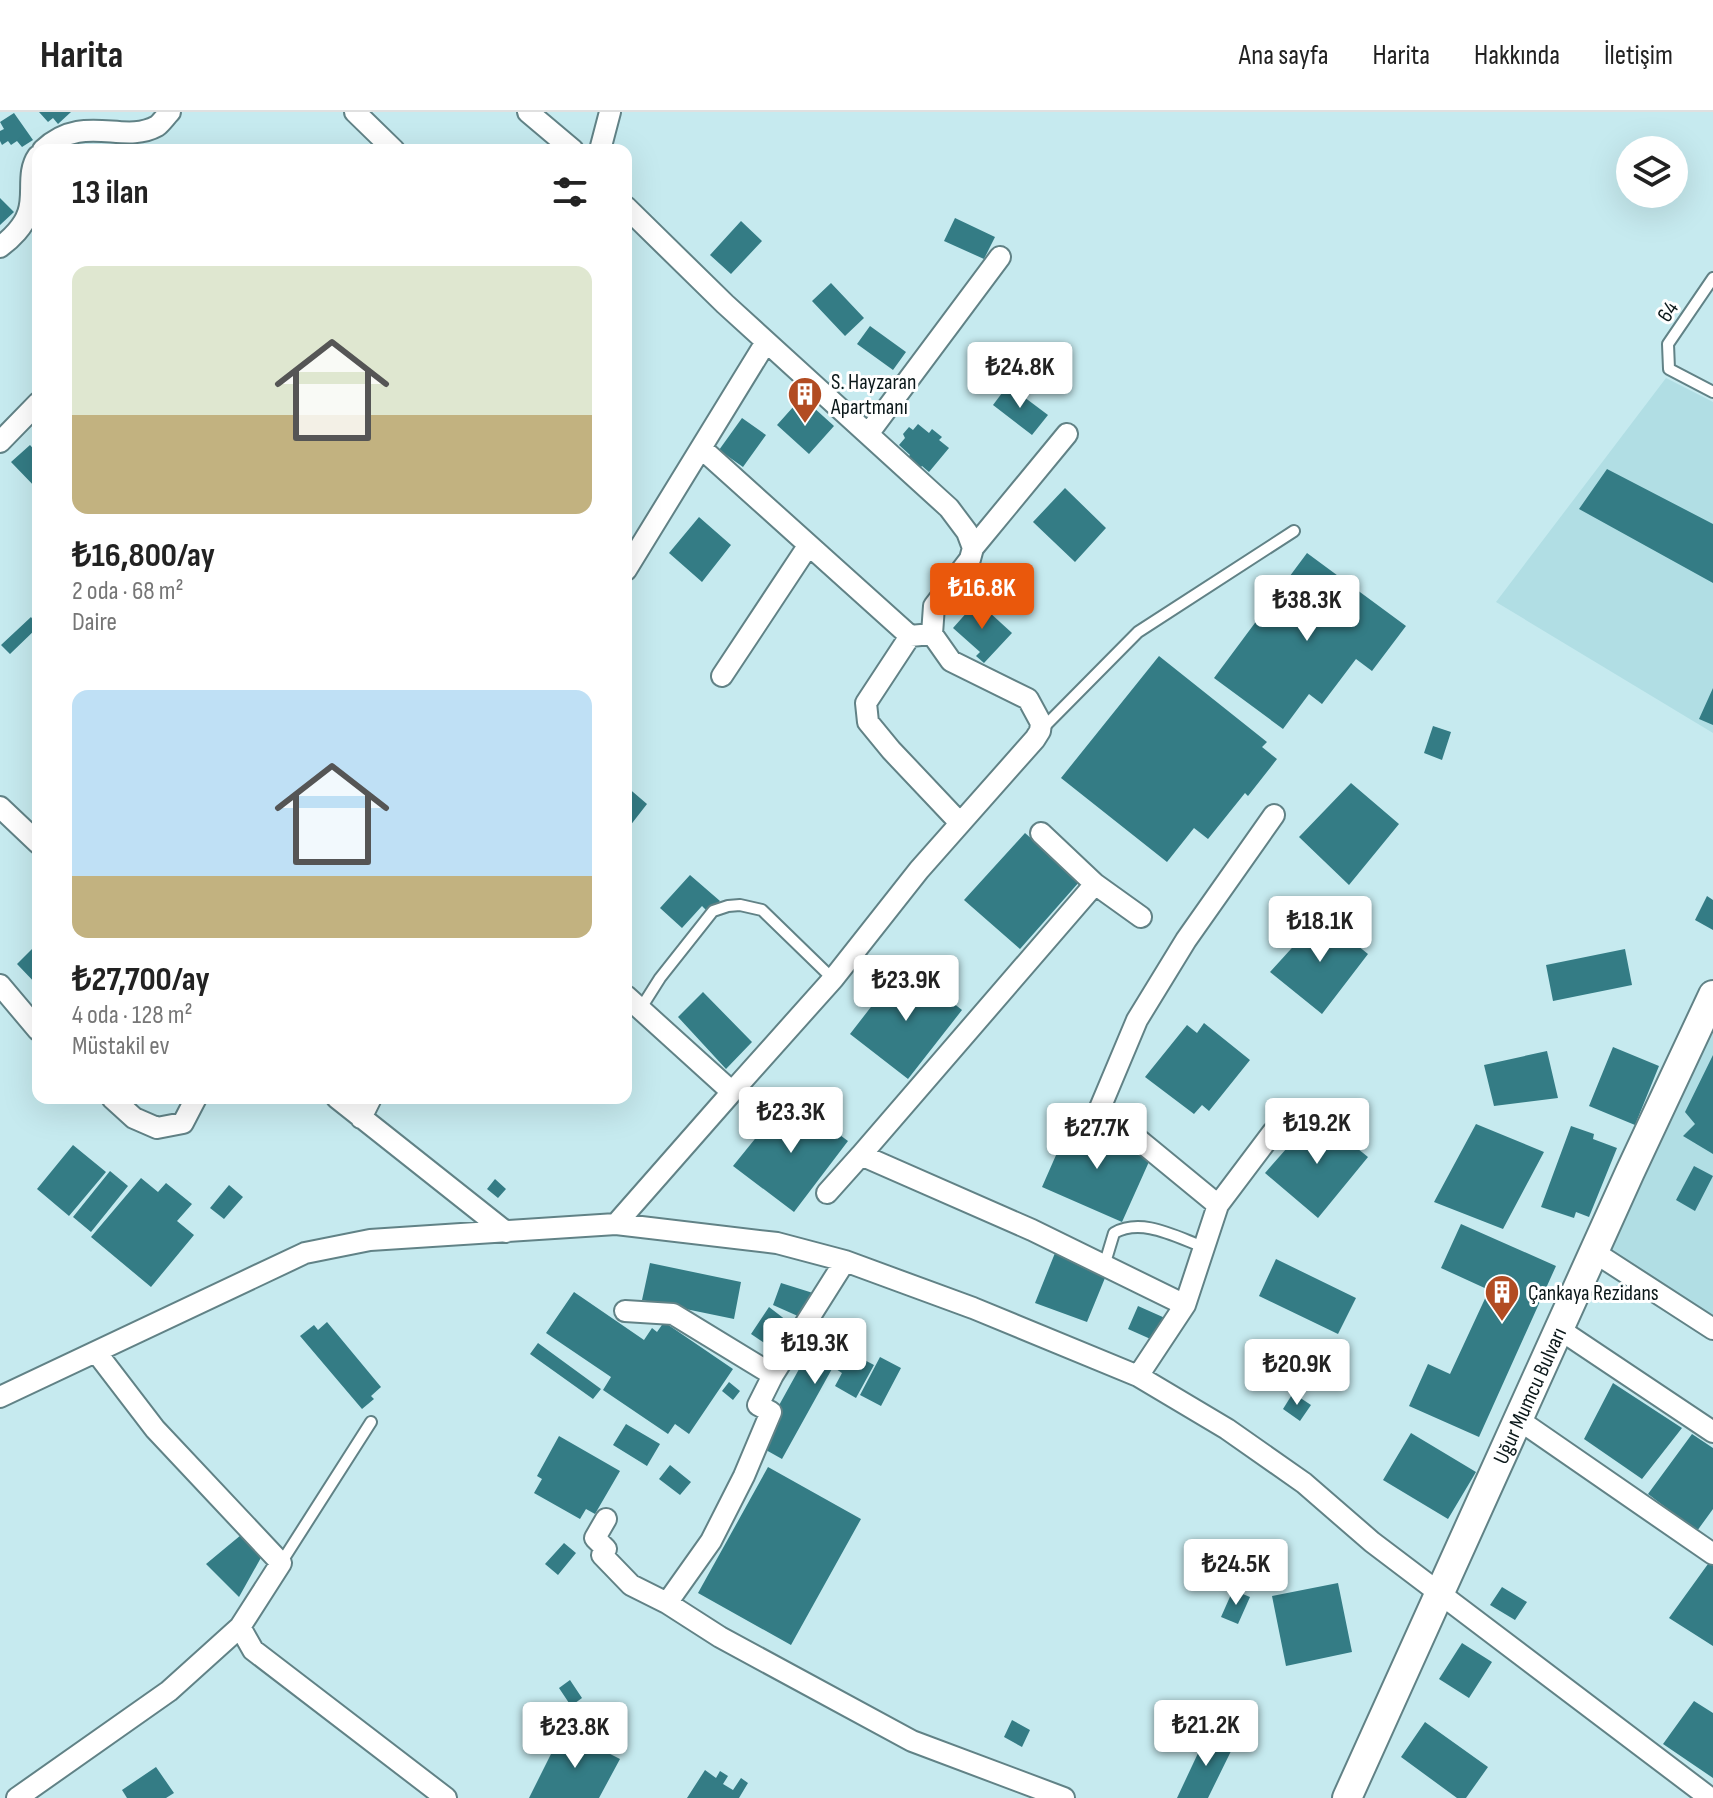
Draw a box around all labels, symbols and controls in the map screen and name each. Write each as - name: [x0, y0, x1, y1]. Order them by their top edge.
- text: Harita: [40, 33, 123, 78]
- text: Ana sayfa: [1239, 39, 1328, 72]
- text: Harita: [1372, 39, 1430, 72]
- text: Hakkında: [1474, 39, 1560, 72]
- text: İletişim: [1604, 39, 1673, 72]
- map controls: [1616, 136, 1688, 208]
- button: layers: [1616, 136, 1688, 208]
- icon: filters: [548, 170, 592, 214]
- text: 13 ilan: [72, 172, 149, 213]
- street label: 64: [1652, 296, 1685, 327]
- icon: home: [260, 318, 404, 462]
- pin: ₺24.8K: [955, 342, 1085, 410]
- text: ₺24.8K: [985, 352, 1055, 383]
- place label: S. Hayzaran Apartmanı: [830, 369, 916, 421]
- building icon: S. Hayzaran Apartmanı: [786, 375, 824, 425]
- text: ₺16,800/ay: [72, 535, 215, 576]
- pin: ₺16.8K: [917, 563, 1047, 631]
- text: ₺16.8K: [948, 573, 1016, 604]
- pin: ₺38.3K: [1242, 575, 1372, 643]
- text: 2 oda · 68 m²: [72, 576, 184, 607]
- text: ₺38.3K: [1272, 585, 1342, 616]
- text: Daire: [72, 607, 117, 638]
- icon: home: [260, 742, 404, 886]
- pin: ₺18.1K: [1255, 896, 1385, 964]
- text: ₺18.1K: [1287, 906, 1353, 937]
- pin: ₺23.9K: [841, 955, 971, 1023]
- text: ₺27,700/ay: [72, 959, 210, 1000]
- text: ₺23.9K: [872, 965, 940, 996]
- text: 4 oda · 128 m²: [72, 1000, 192, 1031]
- text: Müstakil ev: [72, 1031, 170, 1062]
- pin: ₺23.3K: [726, 1087, 856, 1155]
- text: ₺23.3K: [757, 1097, 825, 1128]
- pin: ₺19.2K: [1252, 1098, 1382, 1166]
- pin: ₺27.7K: [1032, 1103, 1162, 1171]
- text: ₺19.2K: [1283, 1108, 1351, 1139]
- text: ₺27.7K: [1065, 1113, 1129, 1144]
- building icon: Çankaya Rezidans: [1483, 1273, 1521, 1323]
- place label: Çankaya Rezidans: [1528, 1280, 1659, 1307]
- pin: ₺19.3K: [750, 1318, 880, 1386]
- street label: Uğur Mumcu Bulvarı: [1488, 1323, 1573, 1468]
- text: ₺19.3K: [781, 1328, 849, 1359]
- pin: ₺20.9K: [1232, 1339, 1362, 1407]
- text: ₺20.9K: [1263, 1349, 1331, 1380]
- pin: ₺24.5K: [1171, 1539, 1301, 1607]
- text: ₺24.5K: [1202, 1549, 1270, 1580]
- pin: ₺21.2K: [1141, 1700, 1271, 1768]
- pin: ₺23.8K: [510, 1702, 640, 1770]
- text: ₺21.2K: [1172, 1710, 1240, 1741]
- text: ₺23.8K: [541, 1712, 609, 1743]

